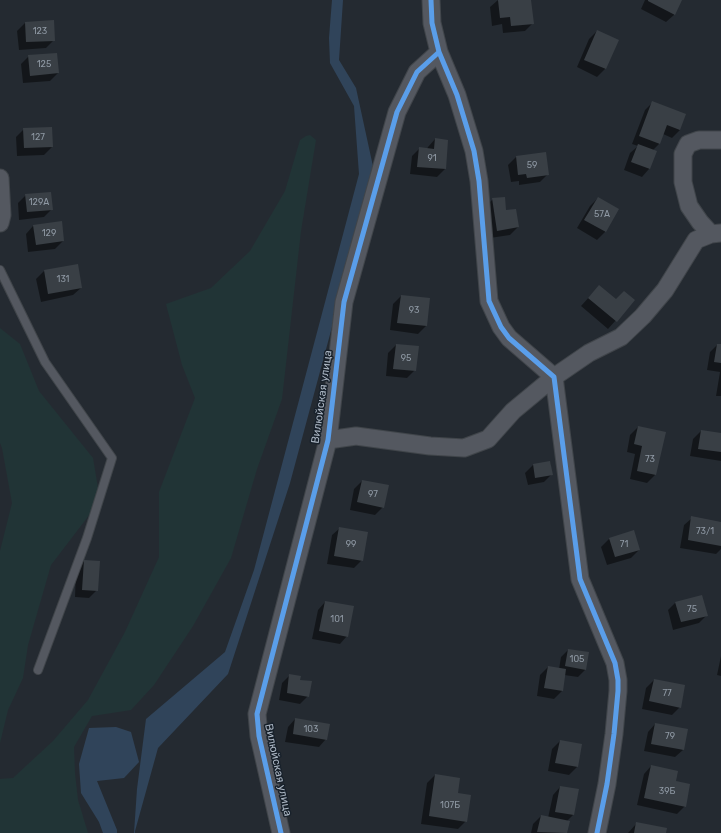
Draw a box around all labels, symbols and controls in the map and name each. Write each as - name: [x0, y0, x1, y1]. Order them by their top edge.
- house number: 123: [33, 26, 47, 36]
- house number: 125: [37, 59, 51, 69]
- house number: 127: [31, 132, 45, 142]
- house number: 91: [427, 153, 437, 163]
- house number: 59: [527, 160, 537, 170]
- house number: 129А: [29, 197, 49, 207]
- house number: 57А: [594, 209, 610, 219]
- house number: 129: [42, 228, 56, 238]
- house number: 131: [57, 274, 69, 284]
- house number: 93: [409, 305, 419, 315]
- street label: Вилюйская улица: [309, 349, 335, 445]
- house number: 95: [401, 353, 411, 363]
- house number: 73: [645, 454, 655, 464]
- house number: 97: [368, 489, 378, 499]
- house number: 73/1: [696, 526, 714, 536]
- house number: 99: [346, 539, 356, 549]
- house number: 71: [620, 539, 628, 549]
- house number: 75: [687, 604, 697, 614]
- house number: 101: [330, 614, 344, 624]
- house number: 105: [570, 654, 584, 664]
- house number: 77: [662, 688, 672, 698]
- street label: Вилюйская улица: [262, 723, 294, 817]
- house number: 103: [304, 724, 318, 734]
- house number: 79: [665, 731, 675, 741]
- house number: 39Б: [659, 786, 675, 796]
- house number: 107Б: [440, 800, 460, 810]

